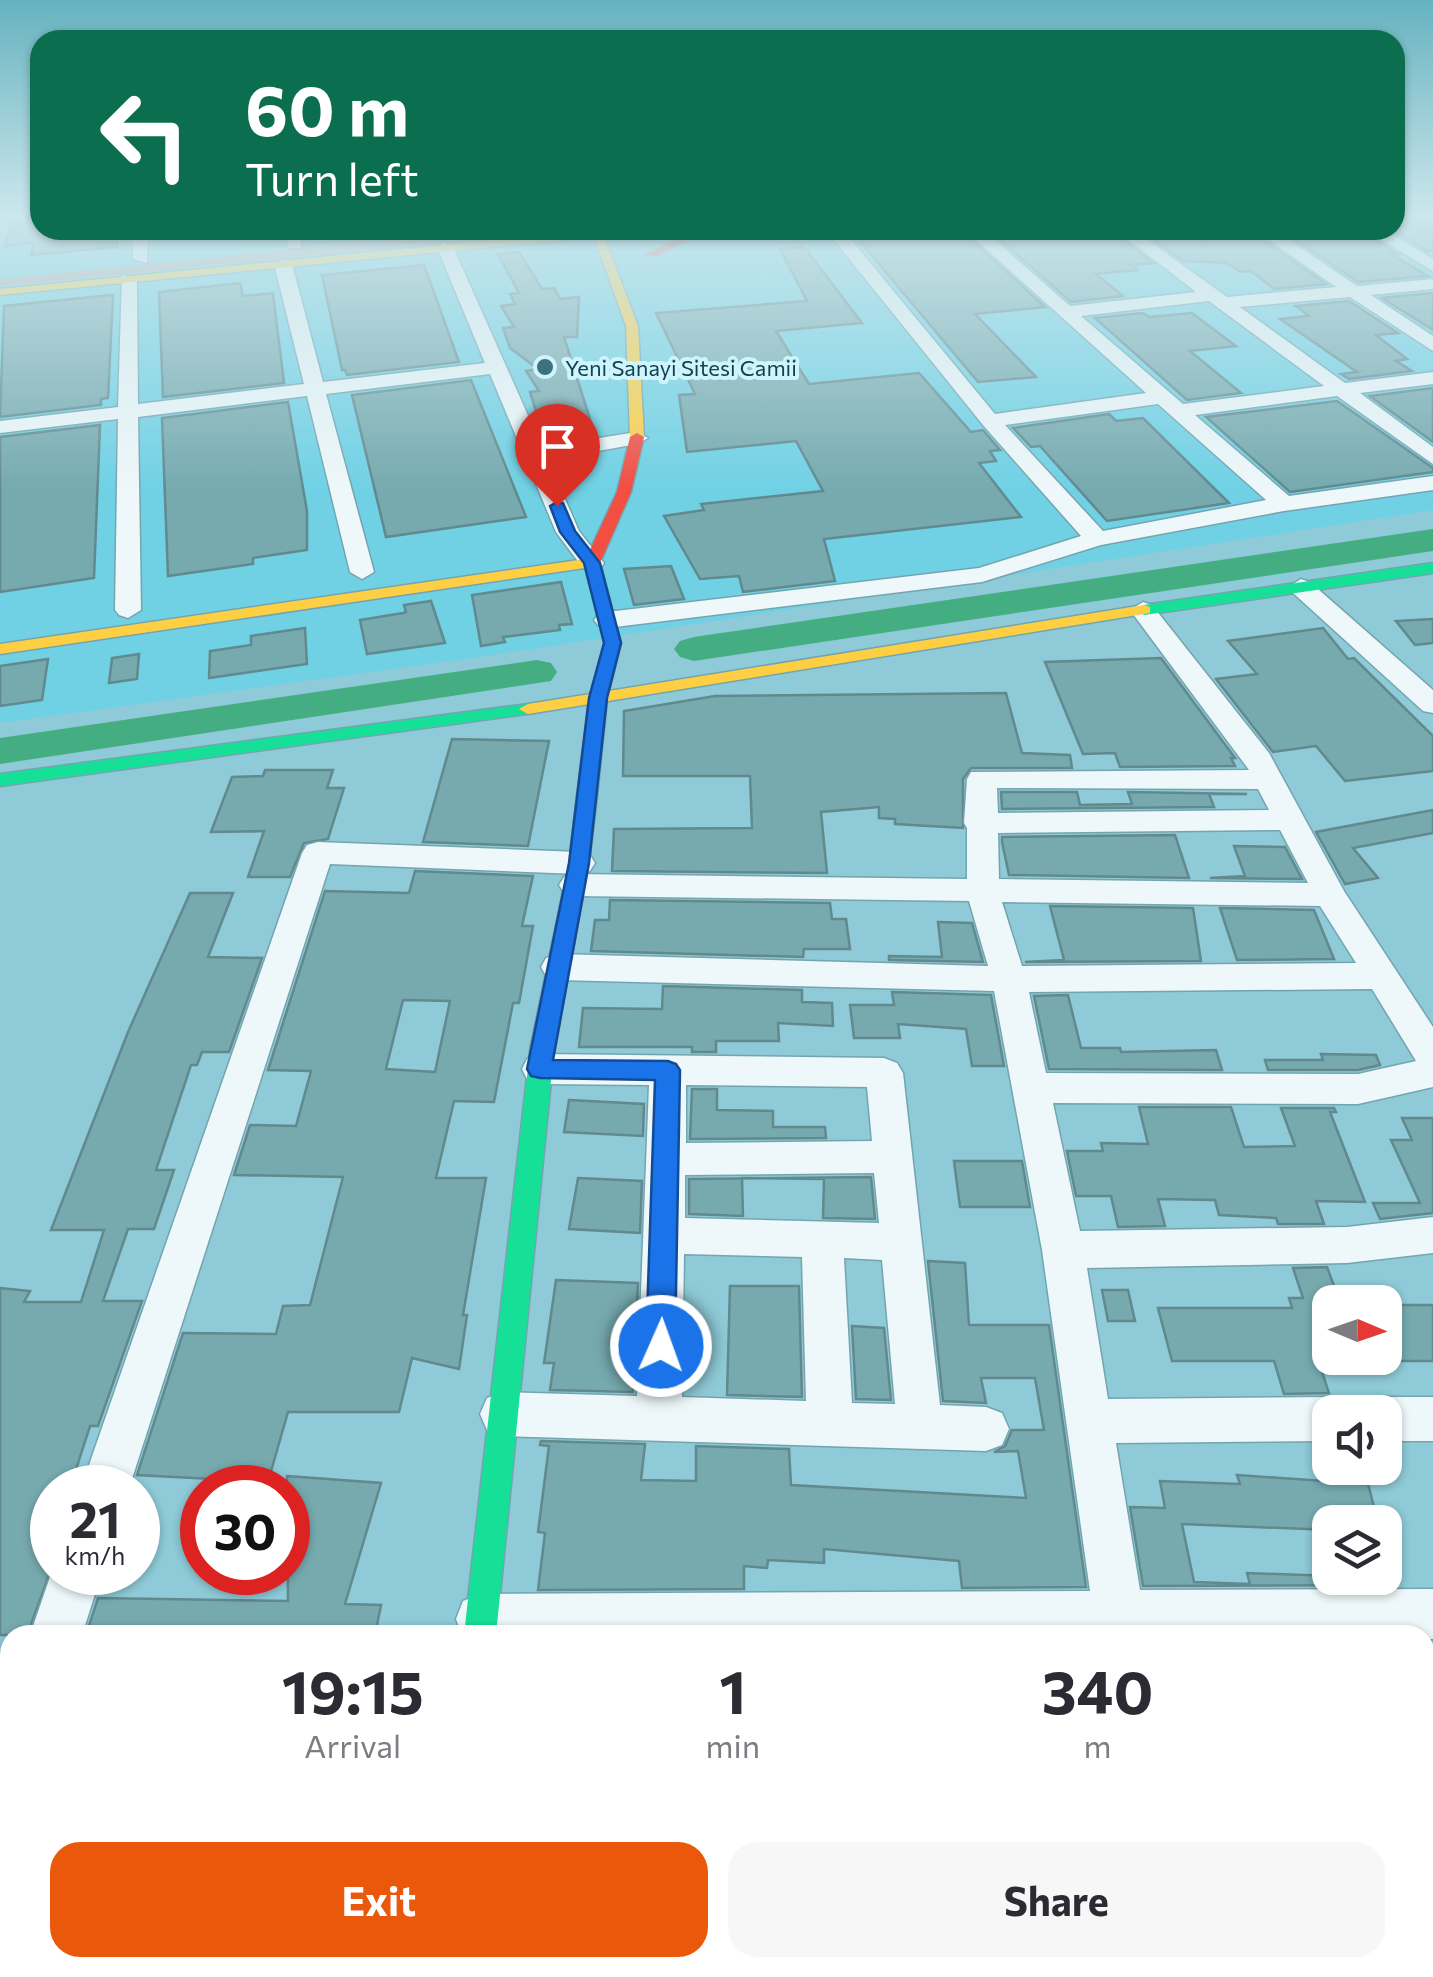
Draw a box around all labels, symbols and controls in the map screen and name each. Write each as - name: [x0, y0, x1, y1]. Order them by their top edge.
- text: 60 m: [245, 65, 409, 150]
- icon: left: [80, 70, 210, 200]
- text: Turn left: [245, 150, 419, 205]
- place label: Yeni Sanayi Sitesi Camii: [565, 354, 797, 381]
- marker: Yeni Sanayi Sitesi Camii: [534, 356, 556, 378]
- pin: [515, 404, 600, 507]
- icon: arrive: [530, 419, 585, 474]
- north arrow: [1312, 1285, 1402, 1375]
- map controls: [1312, 1285, 1402, 1595]
- position arrow: [609, 1294, 713, 1398]
- button: sound: [1312, 1395, 1402, 1485]
- speed limit sign: 30: [180, 1465, 310, 1595]
- text: 21: [69, 1487, 121, 1548]
- button: layers: [1312, 1505, 1402, 1595]
- text: km/h: [65, 1540, 125, 1570]
- text: 19:15: [282, 1653, 424, 1726]
- text: 1: [719, 1653, 746, 1726]
- text: 340: [1042, 1653, 1153, 1726]
- text: Arrival: [304, 1725, 401, 1765]
- text: min: [706, 1725, 760, 1765]
- text: m: [1084, 1725, 1111, 1765]
- button: Exit: [50, 1842, 708, 1957]
- button: Share: [728, 1842, 1385, 1957]

